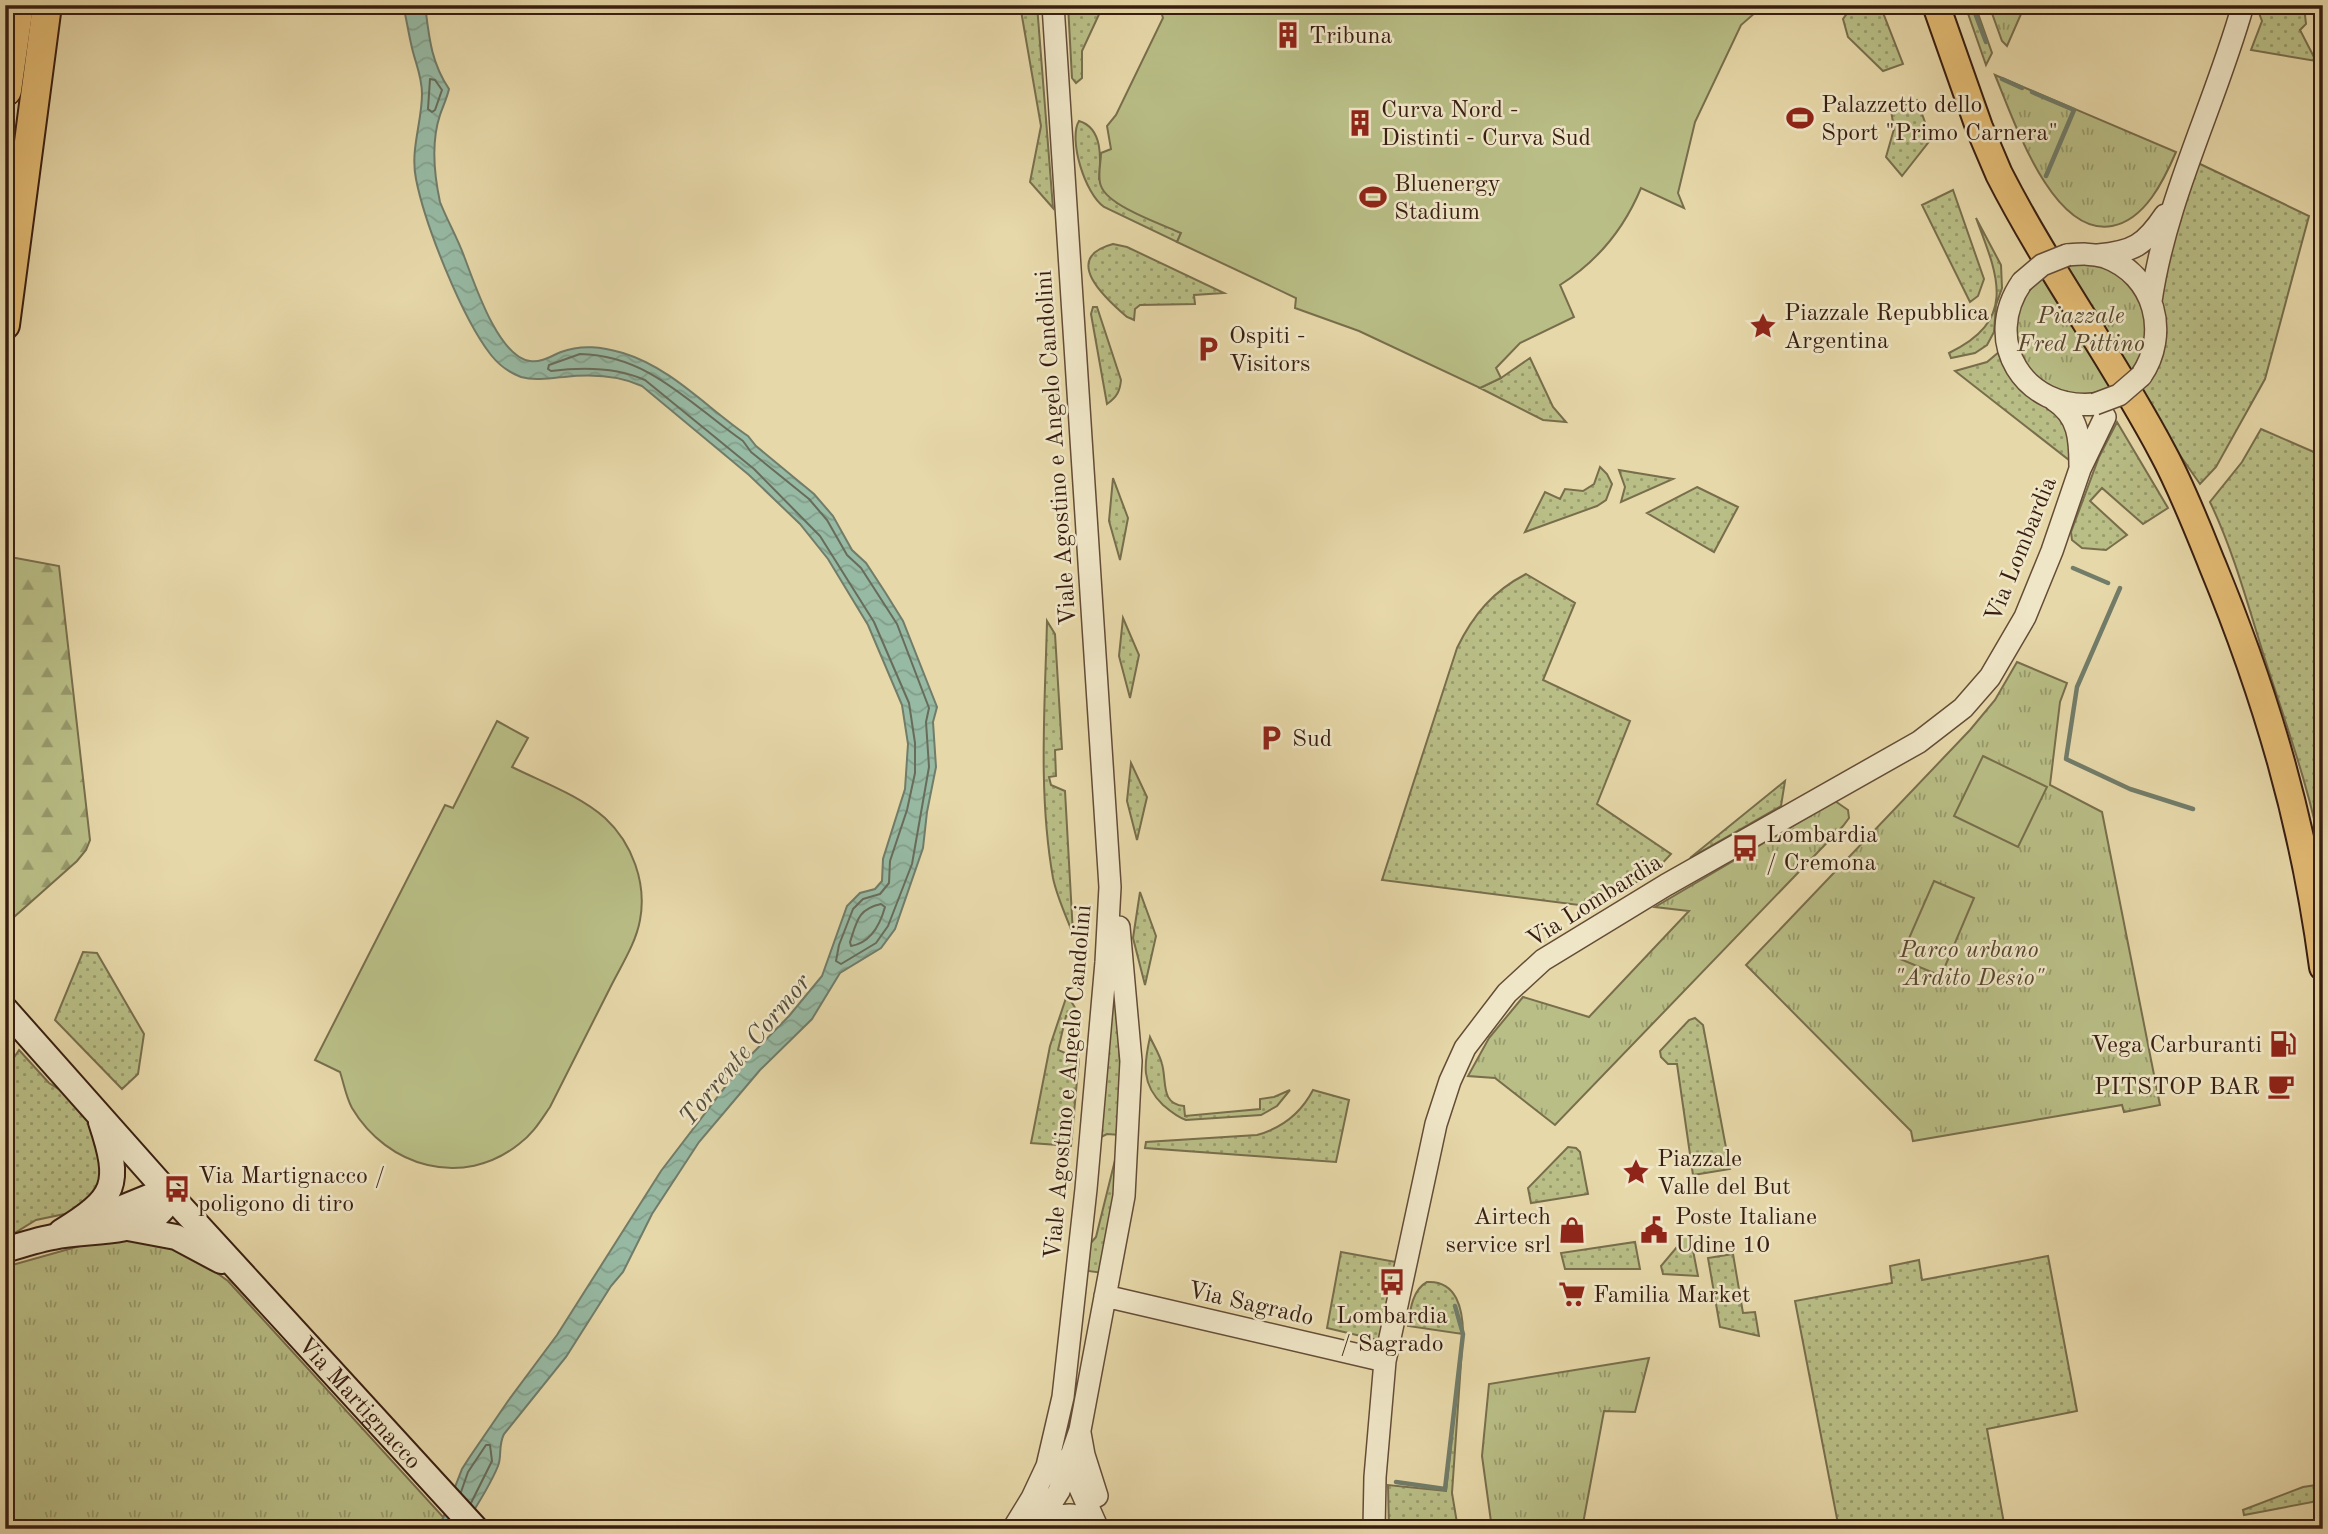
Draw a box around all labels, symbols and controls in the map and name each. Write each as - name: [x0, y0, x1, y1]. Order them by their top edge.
- building icon: Tribuna: [1273, 20, 1303, 50]
- place label: Tribuna: [1309, 25, 1393, 49]
- place label: Palazzetto dello Sport "Primo Carnera": [1821, 94, 2058, 146]
- place label: Curva Nord - Distinti - Curva Sud: [1381, 99, 1591, 151]
- sports icon: Palazzetto dello Sport "Primo Carnera": [1785, 103, 1815, 133]
- building icon: Curva Nord - Distinti - Curva Sud: [1345, 108, 1375, 138]
- place label: Bluenergy Stadium: [1394, 173, 1501, 225]
- sports icon: Bluenergy Stadium: [1358, 182, 1388, 212]
- street label: Viale Agostino e Angelo Candolini: [1033, 269, 1081, 626]
- place label: Piazzale Repubblica Argentina: [1784, 302, 1989, 354]
- park label: Piazzale Fred Pittino: [2016, 305, 2145, 357]
- place icon: Piazzale Repubblica Argentina: [1748, 311, 1778, 341]
- place label: Ospiti - Visitors: [1229, 325, 1310, 377]
- parking icon: Ospiti - Visitors: [1193, 334, 1223, 364]
- street label: Via Lombardia: [1982, 474, 2062, 626]
- parking icon: Sud: [1256, 723, 1286, 753]
- place label: Sud: [1292, 728, 1332, 752]
- place label: Lombardia / Cremona: [1766, 824, 1878, 876]
- bus stop icon: Lombardia / Cremona: [1730, 833, 1760, 863]
- street label: Via Lombardia: [1523, 851, 1667, 953]
- street label: Viale Agostino e Angelo Candolini: [1042, 904, 1096, 1261]
- park label: Parco urbano "Ardito Desio": [1894, 939, 2046, 991]
- water label: Torrente Cormor: [675, 969, 817, 1131]
- fuel station icon: Vega Carburanti: [2268, 1029, 2298, 1059]
- place label: Vega Carburanti: [2091, 1034, 2262, 1058]
- cafe icon: PITSTOP BAR: [2266, 1071, 2296, 1101]
- place label: PITSTOP BAR: [2094, 1076, 2260, 1100]
- place label: Piazzale Valle del But: [1657, 1148, 1791, 1200]
- place icon: Piazzale Valle del But: [1621, 1157, 1651, 1187]
- place label: Via Martignacco / poligono di tiro: [198, 1165, 385, 1217]
- bus stop icon: Via Martignacco / poligono di tiro: [162, 1174, 192, 1204]
- place label: Airtech service srl: [1446, 1206, 1551, 1258]
- place label: Poste Italiane Udine 10: [1675, 1206, 1817, 1258]
- shop icon: Airtech service srl: [1557, 1215, 1587, 1245]
- public building icon: Poste Italiane Udine 10: [1639, 1215, 1669, 1245]
- bus stop icon: Lombardia / Sagrado: [1377, 1267, 1407, 1297]
- street label: Via Sagrado: [1185, 1279, 1316, 1331]
- supermarket icon: Familia Market: [1557, 1279, 1587, 1309]
- place label: Familia Market: [1593, 1284, 1750, 1308]
- place label: Lombardia / Sagrado: [1336, 1305, 1448, 1357]
- street label: Via Martignacco: [292, 1333, 425, 1475]

